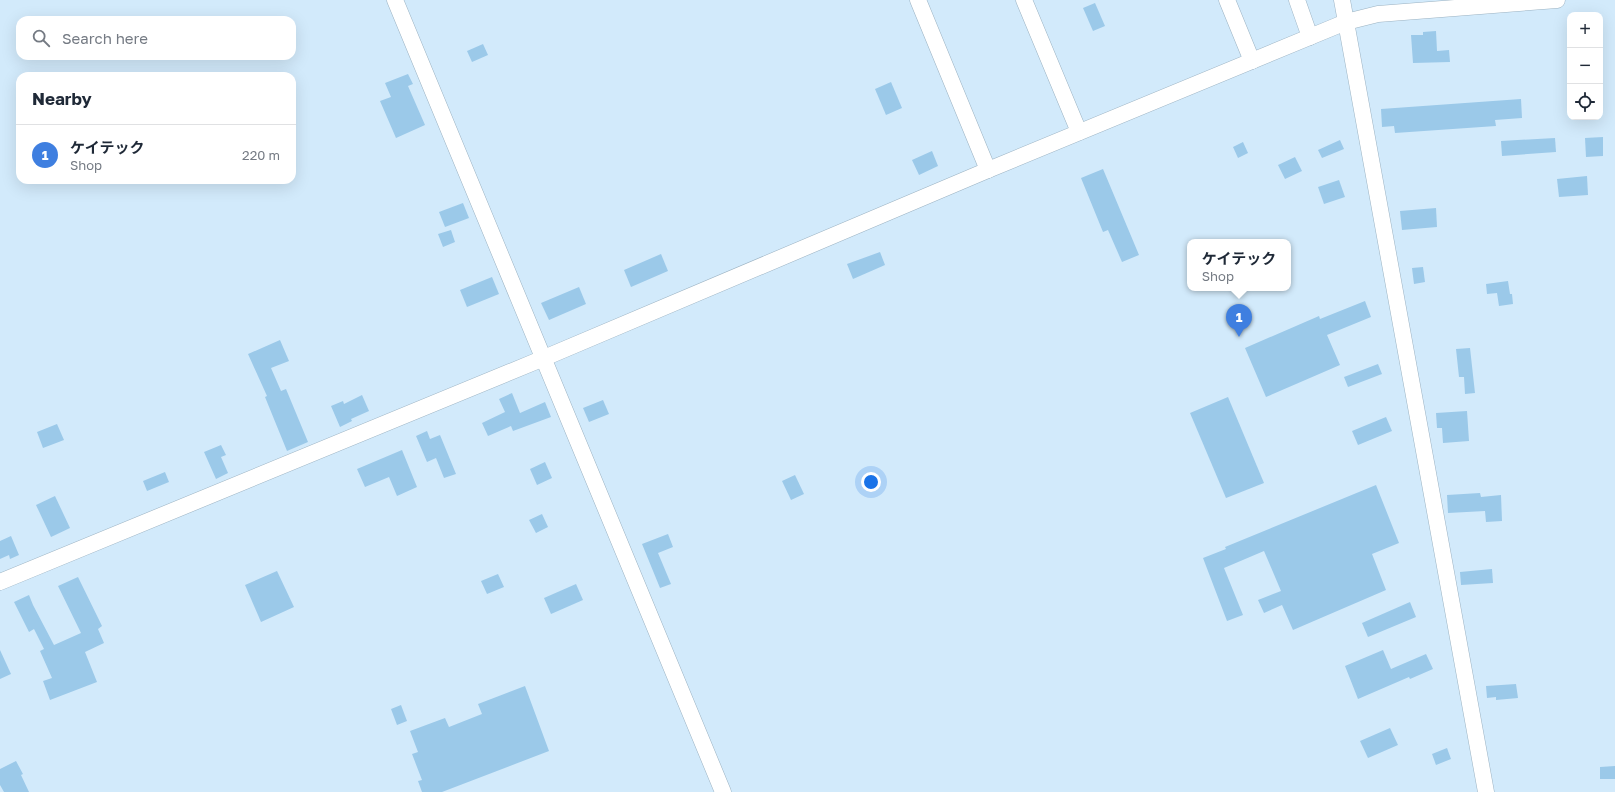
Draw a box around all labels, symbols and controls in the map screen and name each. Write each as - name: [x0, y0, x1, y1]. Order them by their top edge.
- map controls: [1567, 12, 1603, 120]
- button: +: [1567, 12, 1603, 48]
- search box: [16, 16, 296, 60]
- icon: search: [30, 27, 52, 49]
- text: Search here: [62, 29, 148, 47]
- button: −: [1567, 48, 1603, 84]
- button: locate: [1567, 84, 1603, 120]
- text: Nearby: [32, 88, 92, 109]
- text: ケイテック: [70, 138, 144, 156]
- text: 1: [42, 147, 48, 163]
- text: 220 m: [242, 147, 280, 163]
- text: Shop: [70, 157, 102, 173]
- popup: [1187, 239, 1291, 291]
- text: ケイテック: [1202, 249, 1276, 267]
- text: Shop: [1202, 268, 1234, 284]
- pin: 1: [1226, 304, 1252, 337]
- your location: [861, 472, 881, 492]

